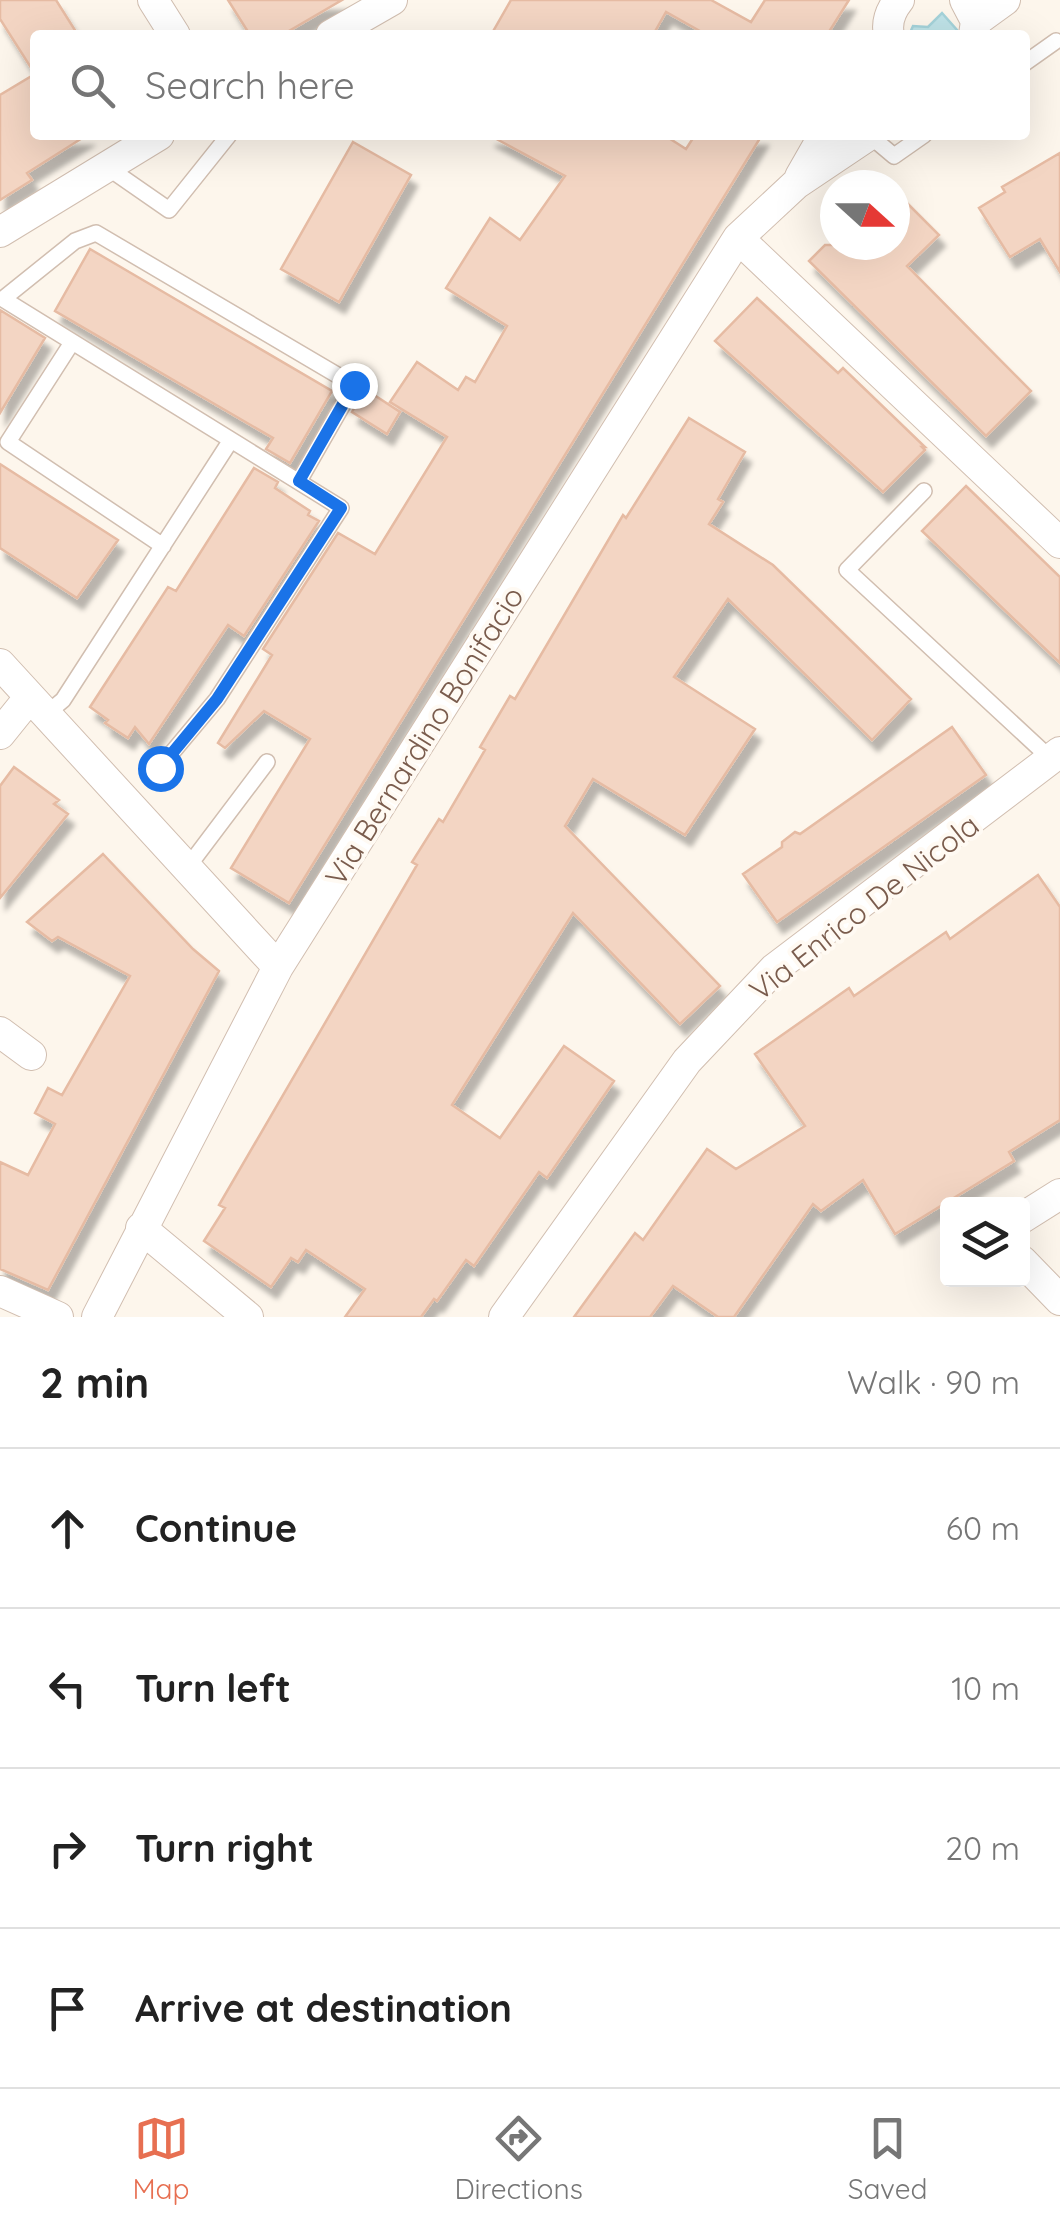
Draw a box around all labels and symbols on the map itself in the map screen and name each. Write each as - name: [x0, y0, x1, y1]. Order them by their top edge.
- north arrow: [820, 170, 910, 260]
- route end: [332, 363, 378, 409]
- street label: Via Bernardino Bonifacio: [316, 579, 532, 893]
- route start: [138, 746, 184, 792]
- street label: Via Enrico De Nicola: [742, 806, 986, 1008]

